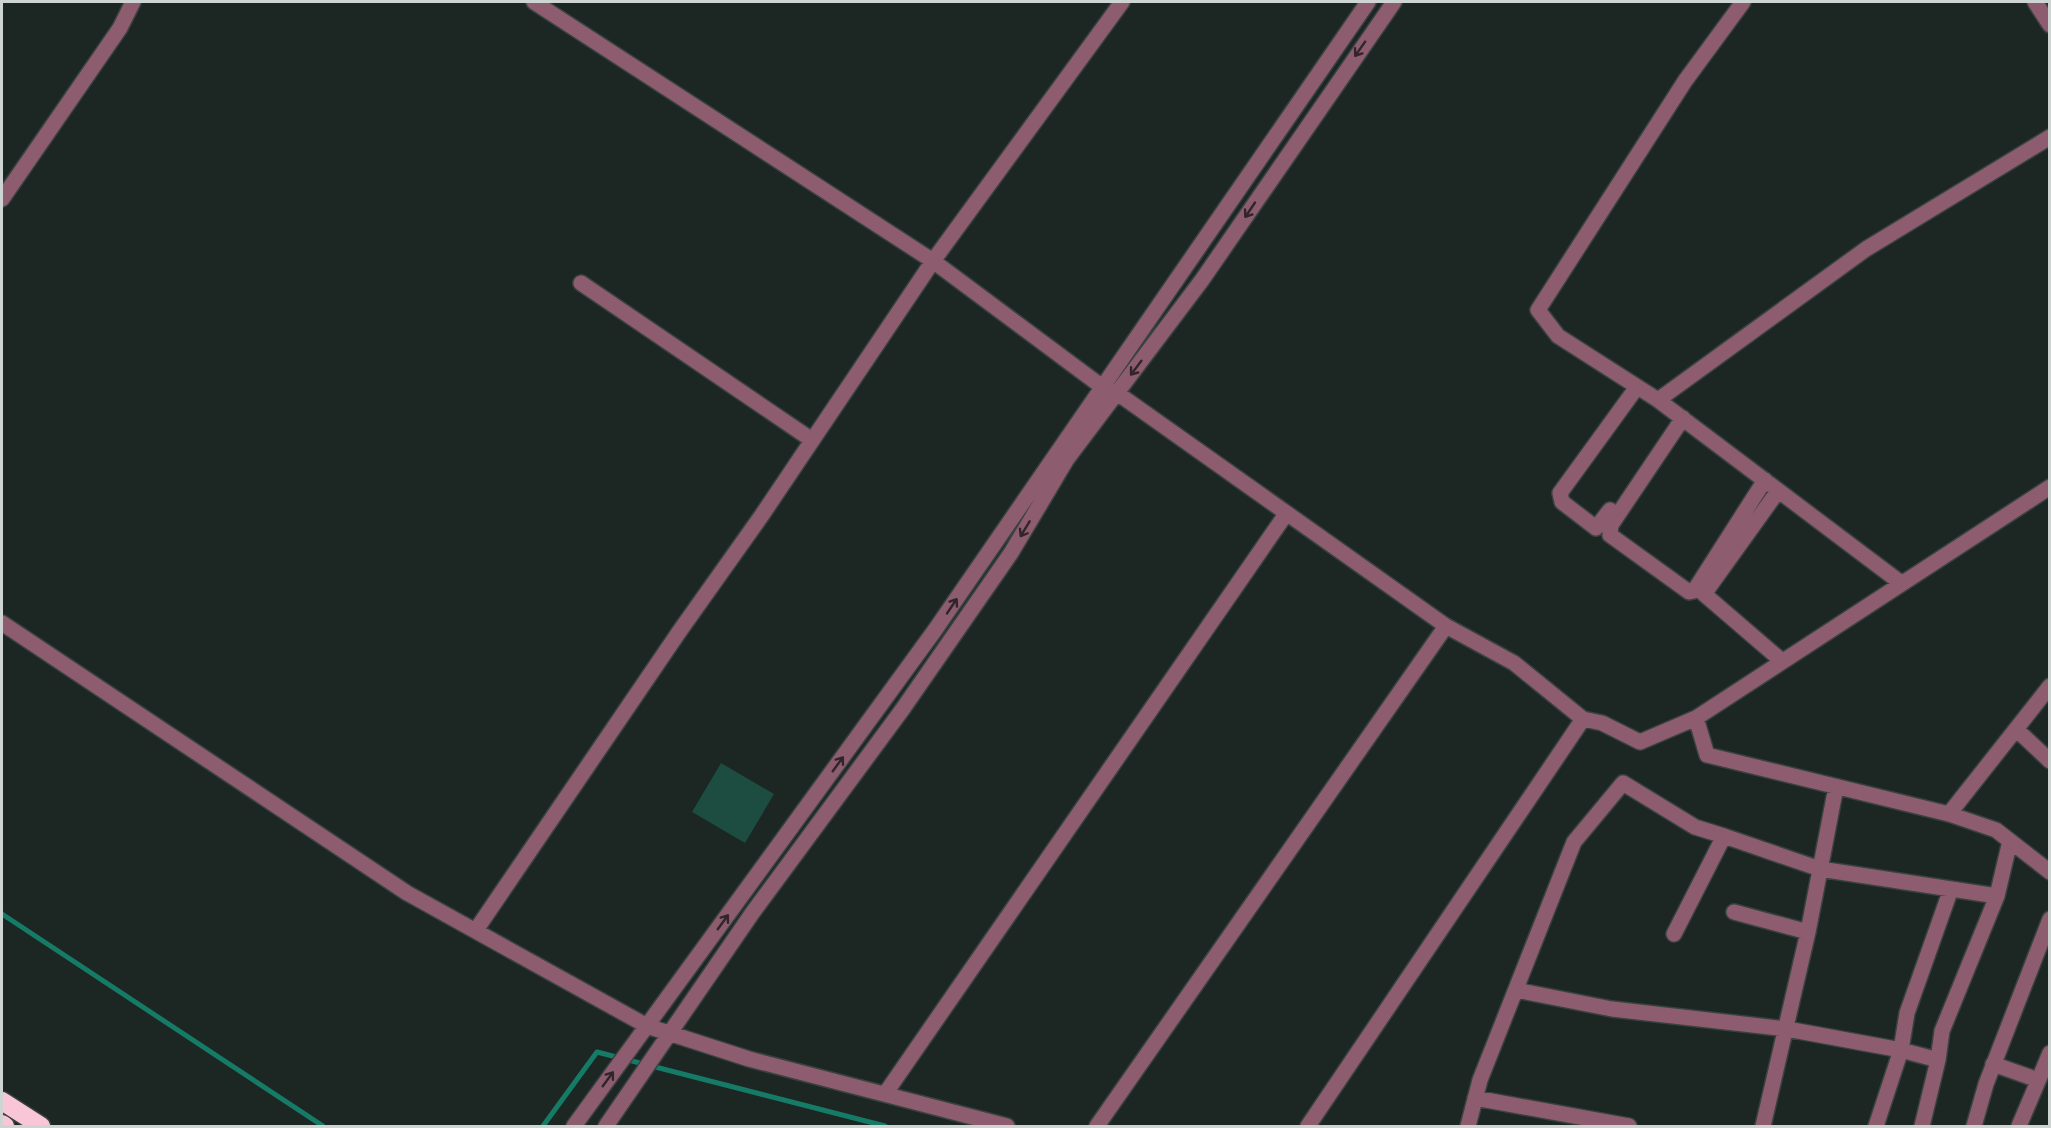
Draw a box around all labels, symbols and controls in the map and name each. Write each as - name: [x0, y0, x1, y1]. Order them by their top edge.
- one-way arrow: [1354, 41, 1366, 57]
- one-way arrow: [1244, 202, 1256, 218]
- one-way arrow: [1129, 360, 1142, 376]
- one-way arrow: [1019, 520, 1031, 537]
- one-way arrow: [945, 597, 958, 614]
- one-way arrow: [831, 756, 844, 772]
- one-way arrow: [717, 914, 729, 930]
- one-way arrow: [602, 1072, 614, 1088]

